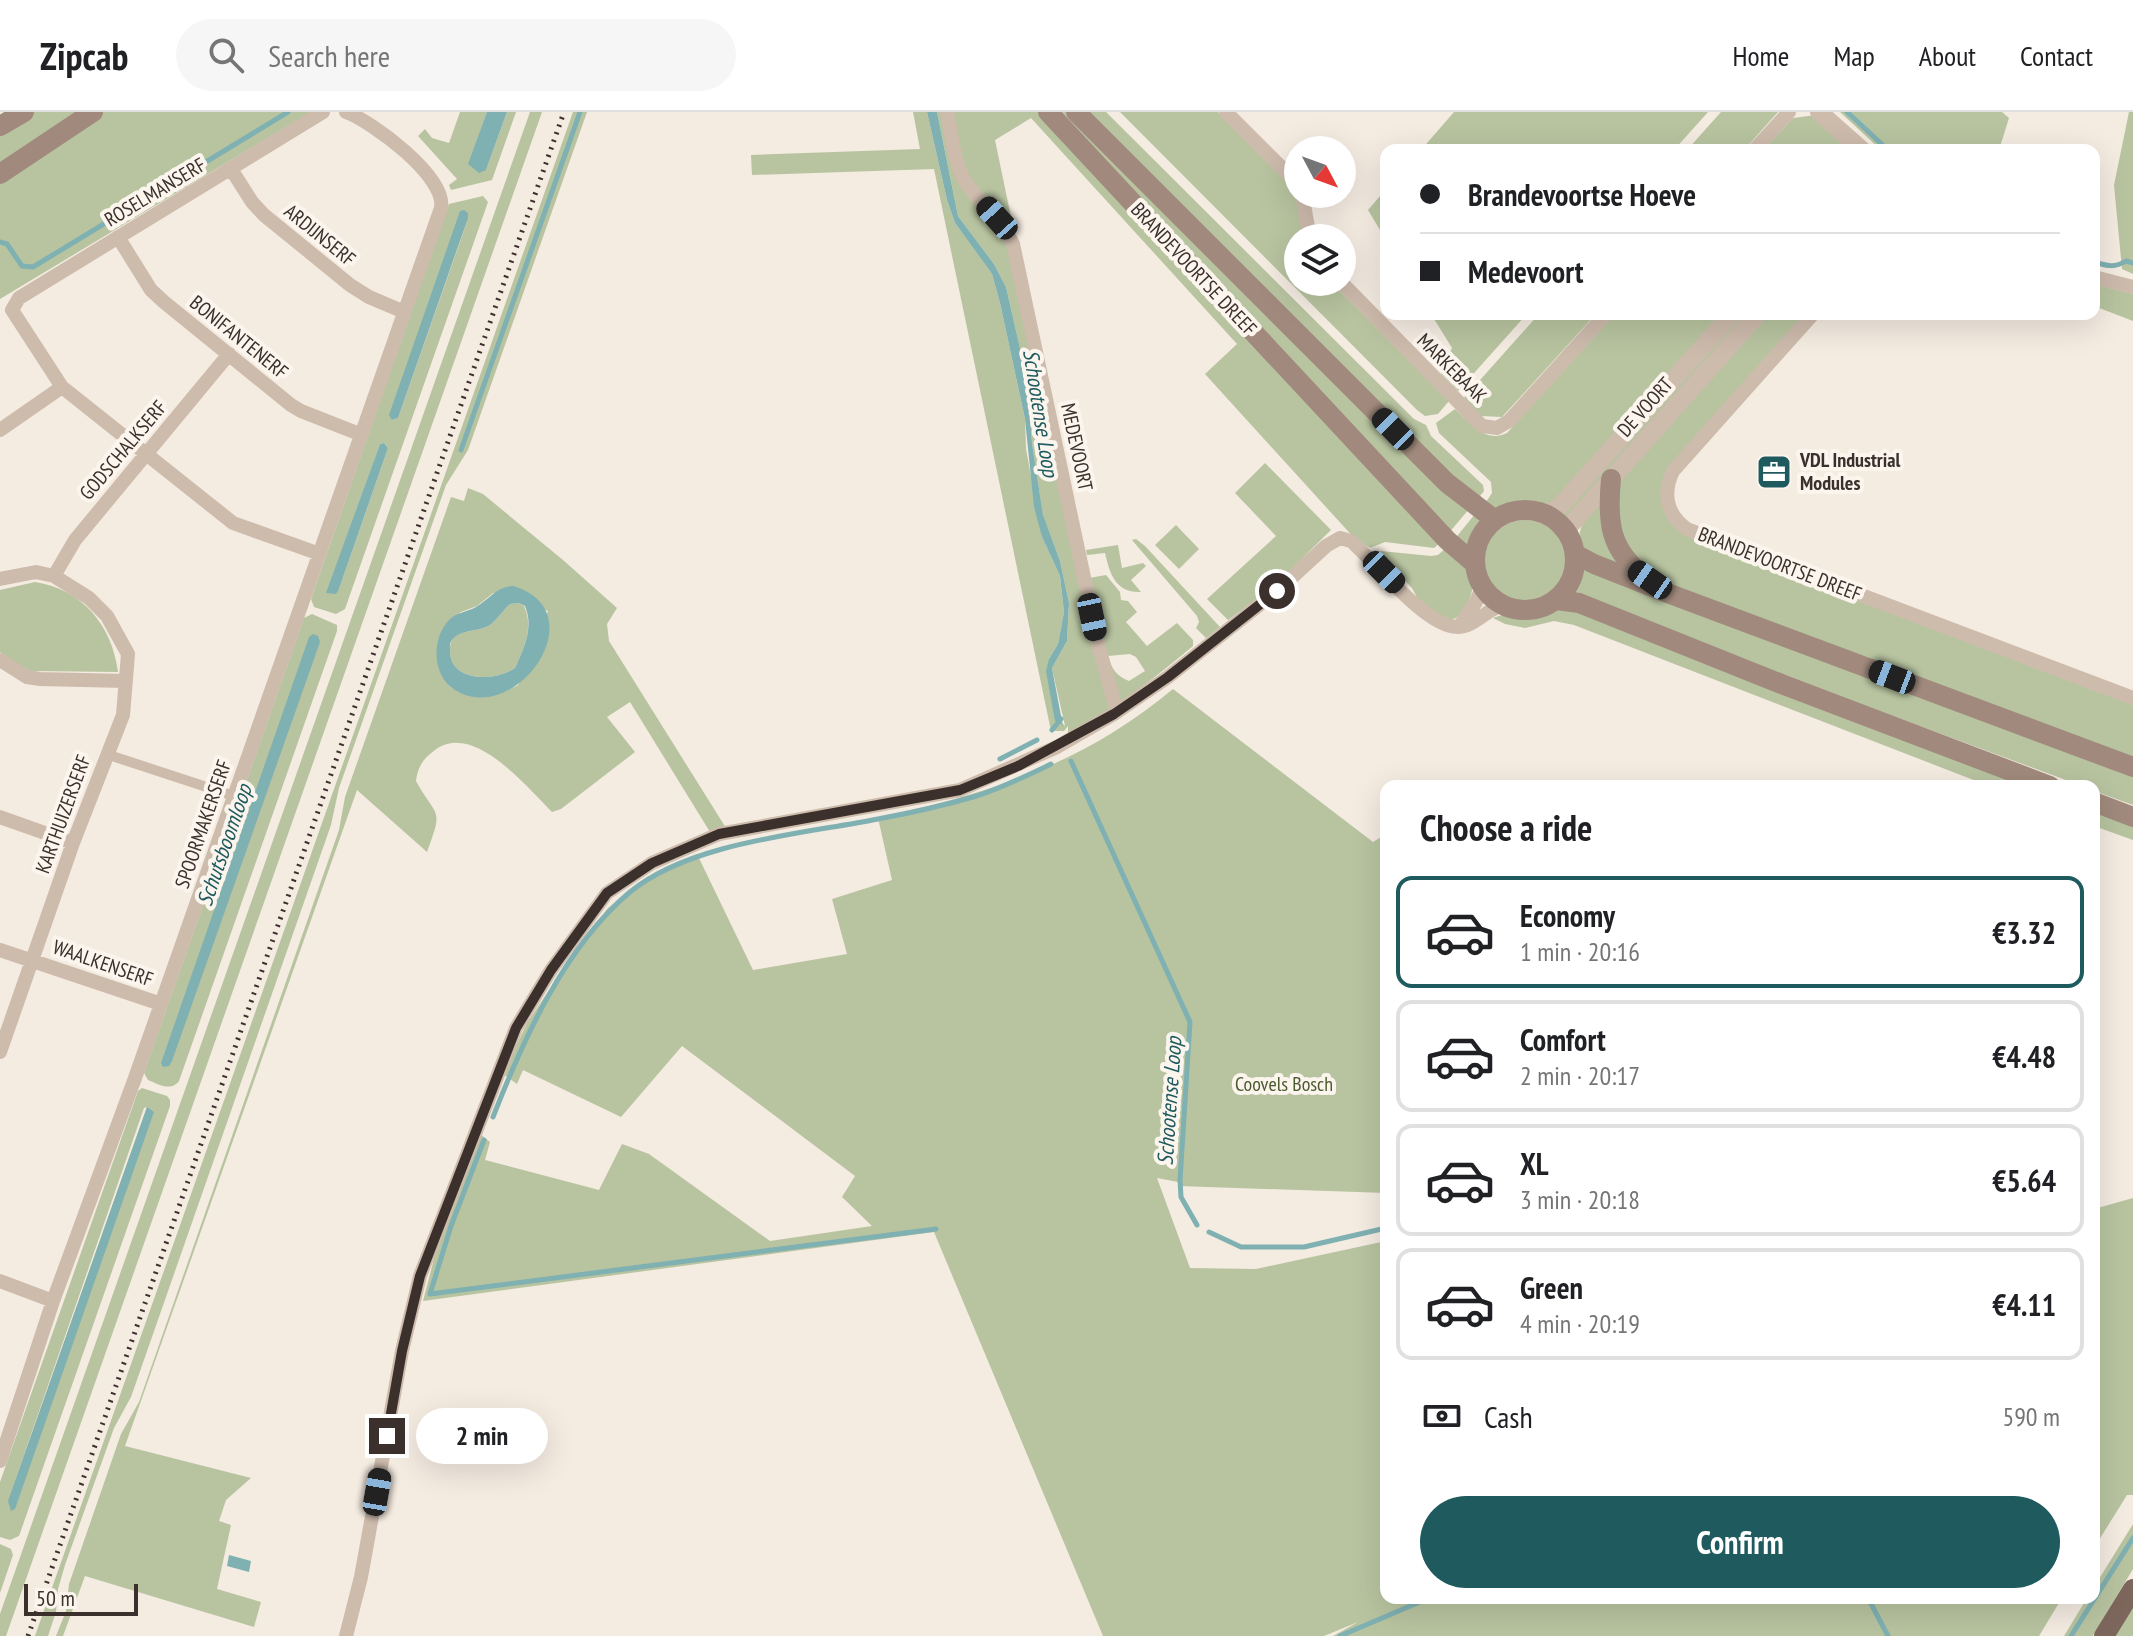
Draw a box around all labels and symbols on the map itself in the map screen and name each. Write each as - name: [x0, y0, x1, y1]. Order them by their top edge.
- north arrow: [1284, 136, 1356, 208]
- street label: ROSELMANSERF: [100, 152, 210, 232]
- car: [972, 192, 1022, 244]
- street label: BRANDEVOORTSE DREEF: [1125, 197, 1263, 341]
- street label: ARDIJNSERF: [279, 198, 361, 272]
- street label: BONIFANTENERF: [185, 289, 293, 385]
- street label: MARKEBAAK: [1412, 328, 1493, 409]
- water label: Schootense Loop: [1017, 347, 1065, 480]
- street label: DE VOORT: [1612, 372, 1679, 442]
- street label: GODSCHALKSERF: [74, 395, 172, 505]
- street label: MEDEVOORT: [1055, 401, 1099, 493]
- car: [1368, 404, 1418, 454]
- place label: VDL Industrial Modules: [1799, 447, 1900, 496]
- office icon: VDL Industrial Modules: [1755, 453, 1793, 491]
- street label: BRANDEVOORTSE DREEF: [1695, 521, 1865, 607]
- car: [1359, 547, 1409, 597]
- car: [1623, 556, 1677, 604]
- route start: [1259, 573, 1295, 609]
- car: [1075, 591, 1109, 643]
- car: [1865, 657, 1919, 697]
- street label: KARTHUIZERSERF: [30, 751, 96, 877]
- street label: SPOORMAKERSERF: [169, 756, 237, 892]
- water label: Schutsboomloop: [190, 779, 258, 909]
- street label: WAALKENSERF: [49, 934, 157, 992]
- water label: Schootense Loop: [1151, 1035, 1188, 1166]
- park label: Coovels Bosch: [1235, 1071, 1333, 1097]
- callout: 2 min: [415, 1408, 547, 1464]
- route end: [369, 1418, 405, 1454]
- car: [361, 1466, 393, 1518]
- scale bar: [24, 1580, 138, 1616]

